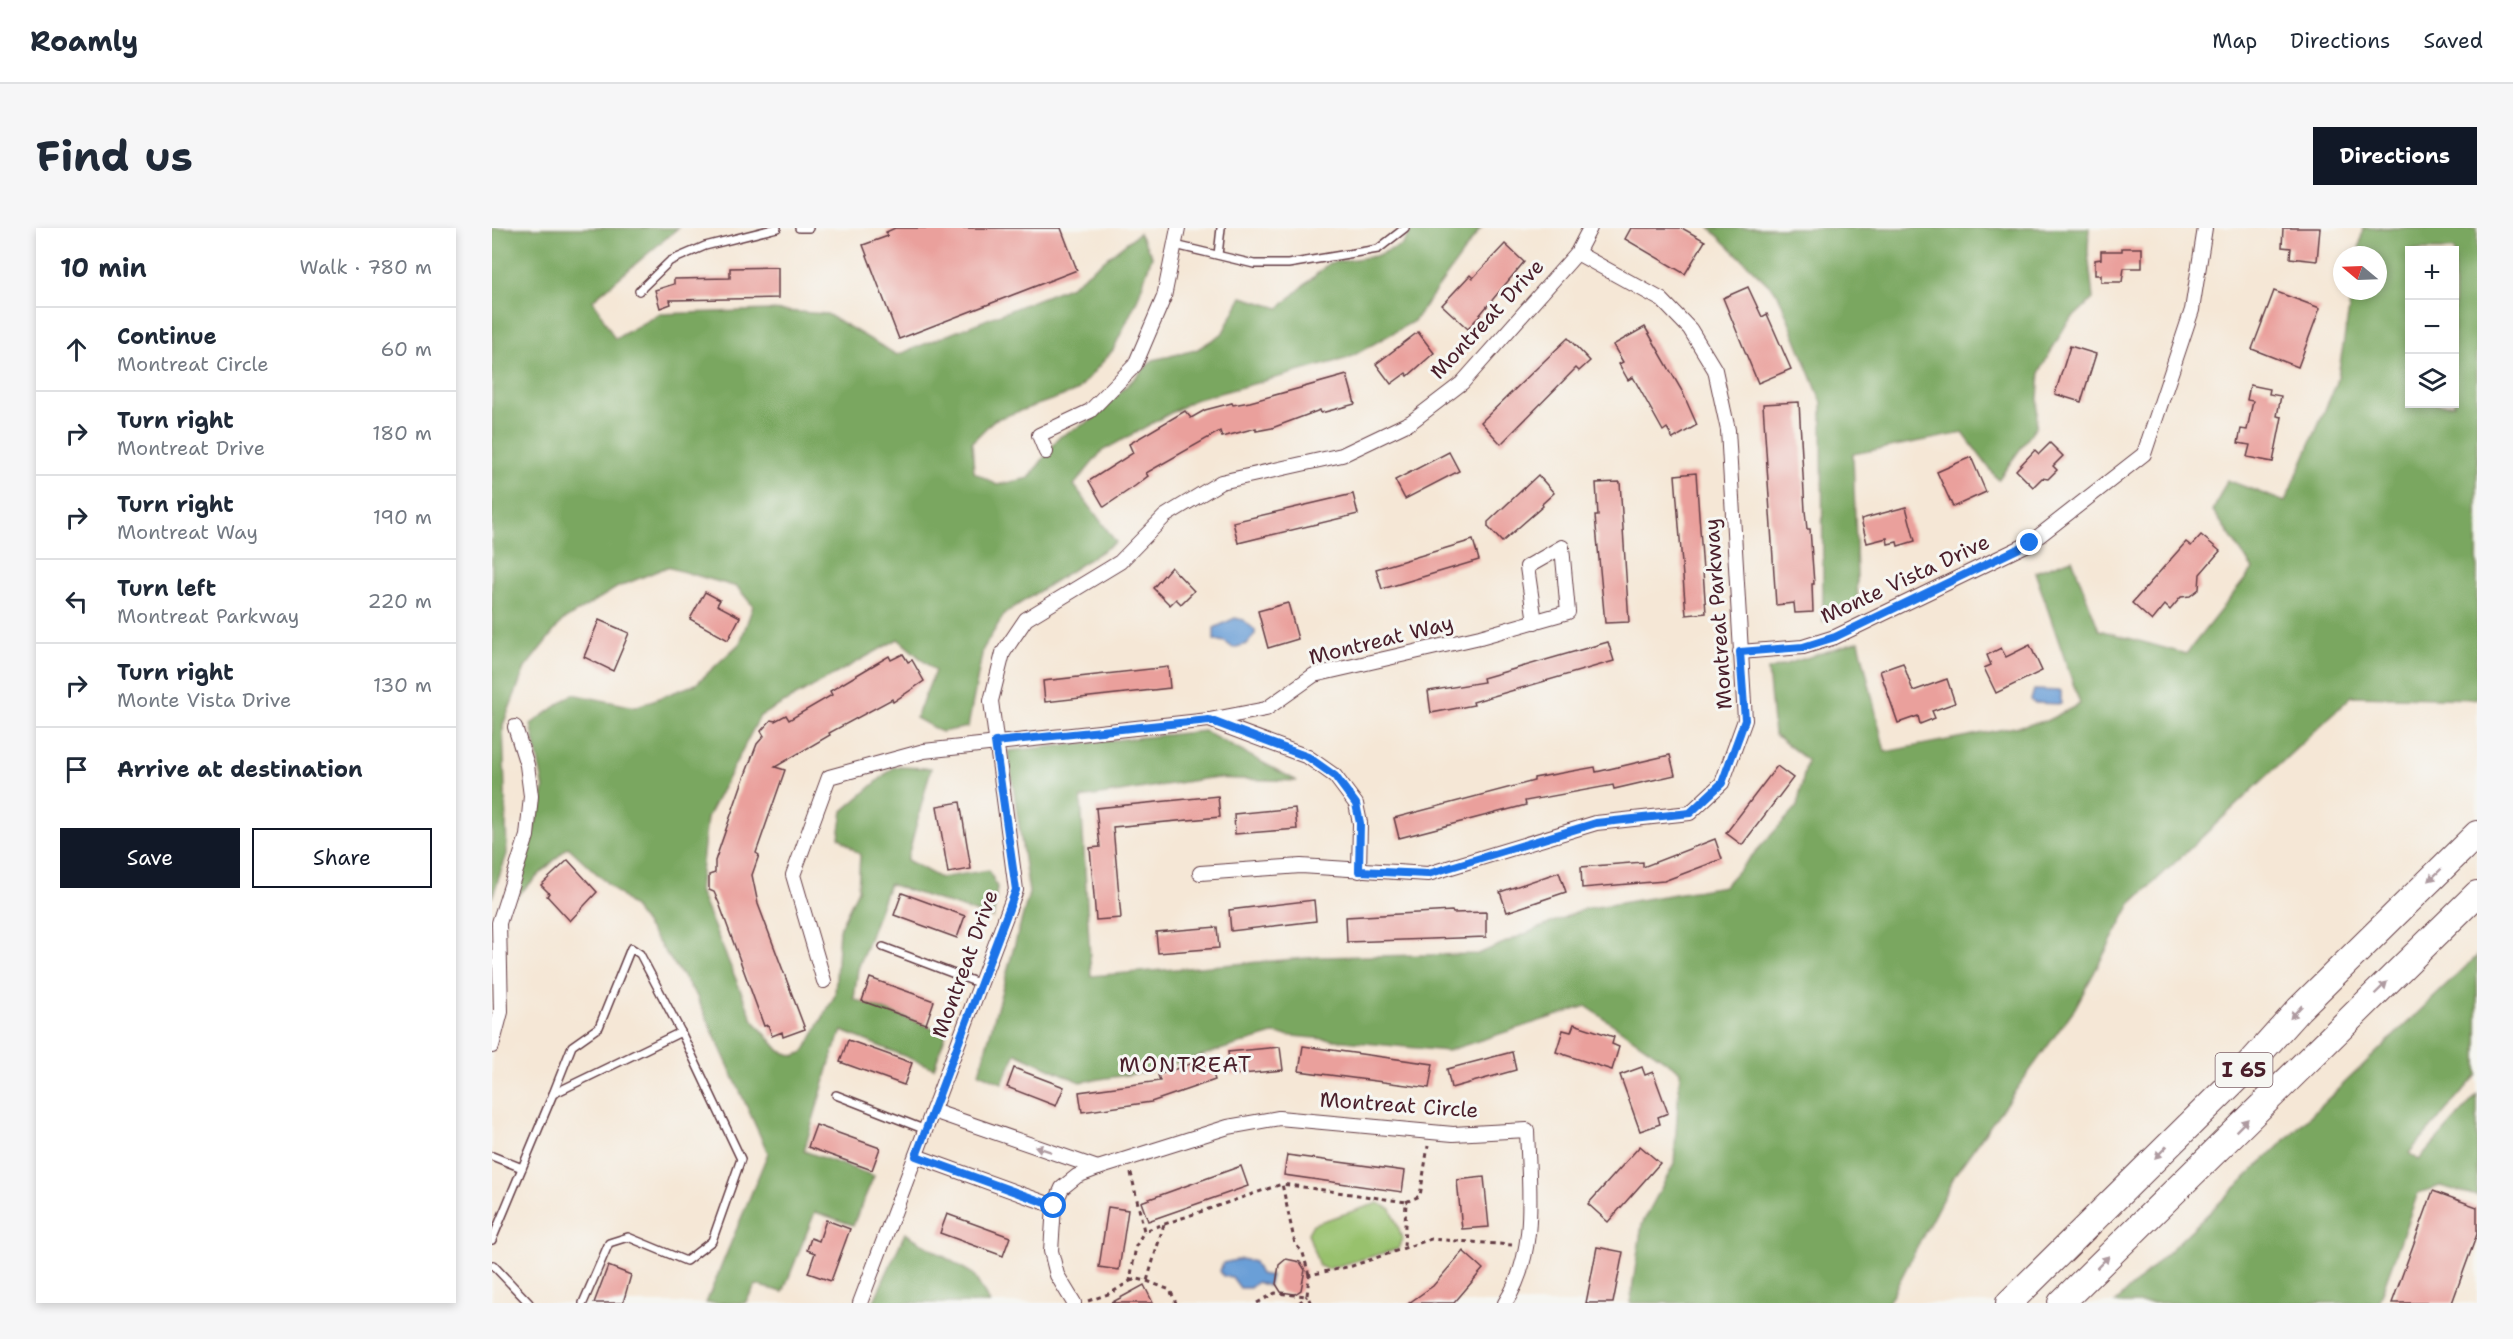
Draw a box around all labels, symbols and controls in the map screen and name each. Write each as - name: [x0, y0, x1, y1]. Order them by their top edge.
- text: Roamly: [30, 22, 138, 60]
- text: Map: [2212, 27, 2257, 55]
- text: Directions: [2290, 27, 2390, 55]
- text: Saved: [2423, 27, 2483, 55]
- button: Directions: [2313, 127, 2477, 185]
- text: Find us: [36, 128, 193, 184]
- north arrow: [2333, 246, 2387, 300]
- map controls: [2405, 246, 2459, 408]
- button: +: [2405, 246, 2459, 300]
- text: 10 min: [60, 250, 147, 285]
- street label: Montreat Drive: [1424, 253, 1550, 385]
- text: Walk · 780 m: [300, 254, 432, 280]
- button: −: [2405, 300, 2459, 354]
- text: Continue: [117, 322, 217, 351]
- icon: ahead: [60, 333, 93, 366]
- text: 60 m: [380, 336, 432, 362]
- text: Montreat Circle: [117, 351, 269, 377]
- button: layers: [2405, 354, 2459, 408]
- text: Turn right: [117, 406, 234, 435]
- icon: right: [60, 417, 93, 450]
- text: 180 m: [372, 420, 432, 446]
- text: Montreat Drive: [117, 435, 265, 461]
- text: Turn right: [117, 490, 234, 519]
- icon: right: [60, 501, 93, 534]
- text: 190 m: [373, 504, 432, 530]
- street label: Montreat Parkway: [1697, 518, 1739, 710]
- text: Montreat Way: [117, 519, 258, 545]
- street label: Monte Vista Drive: [1816, 528, 1994, 630]
- route end: [2016, 529, 2042, 555]
- text: Turn left: [117, 574, 216, 603]
- icon: left: [60, 585, 93, 618]
- text: 220 m: [368, 588, 432, 614]
- text: Montreat Parkway: [117, 603, 299, 629]
- street label: Montreat Way: [1306, 609, 1456, 671]
- text: Turn right: [117, 658, 234, 687]
- icon: right: [60, 669, 93, 702]
- text: 130 m: [373, 672, 432, 698]
- text: Monte Vista Drive: [117, 687, 291, 713]
- icon: arrive: [60, 753, 93, 786]
- text: Arrive at destination: [117, 755, 363, 784]
- button: Save: [60, 828, 240, 888]
- button: Share: [252, 828, 432, 888]
- one-way arrow: [2428, 868, 2443, 882]
- street label: Montreat Drive: [925, 886, 1005, 1042]
- one-way arrow: [2373, 981, 2388, 995]
- one-way arrow: [2290, 1005, 2304, 1019]
- district label: MONTREAT: [1119, 1050, 1253, 1079]
- road number: I 65: [2216, 1053, 2272, 1087]
- street label: Montreat Circle: [1319, 1085, 1479, 1125]
- one-way arrow: [2234, 1118, 2248, 1132]
- one-way arrow: [1034, 1143, 1052, 1153]
- one-way arrow: [2155, 1145, 2169, 1159]
- route start: [1040, 1192, 1066, 1218]
- one-way arrow: [2096, 1254, 2110, 1269]

